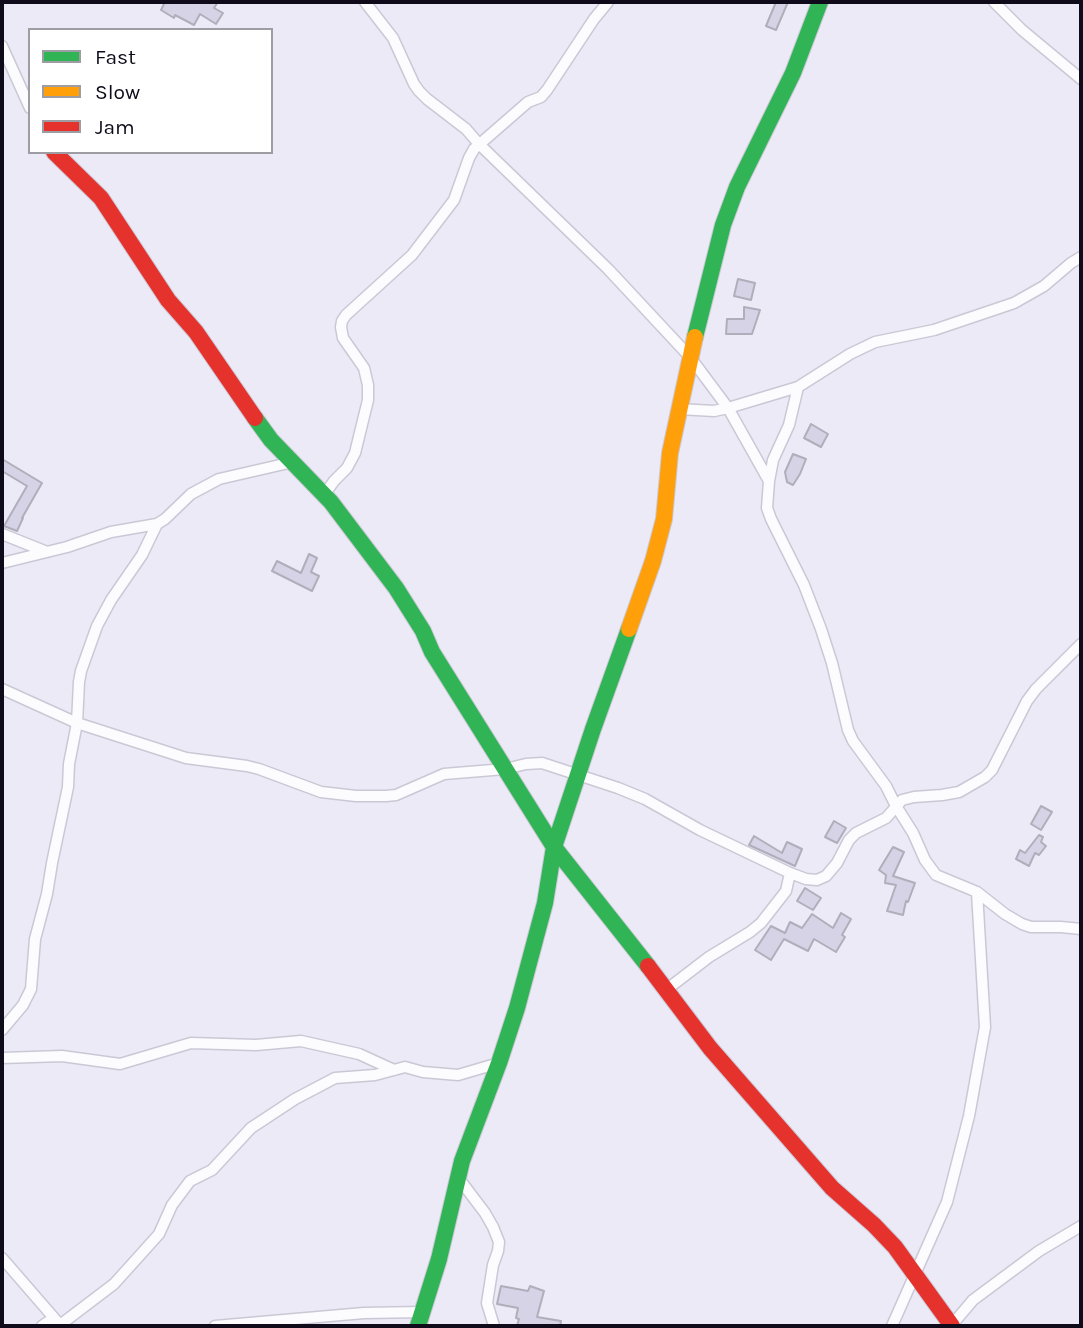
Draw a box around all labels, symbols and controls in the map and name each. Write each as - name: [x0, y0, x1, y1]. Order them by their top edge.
- legend: [28, 28, 273, 154]
- text: Fast: [95, 45, 136, 69]
- text: Slow: [95, 80, 140, 104]
- text: Jam: [95, 115, 135, 139]

